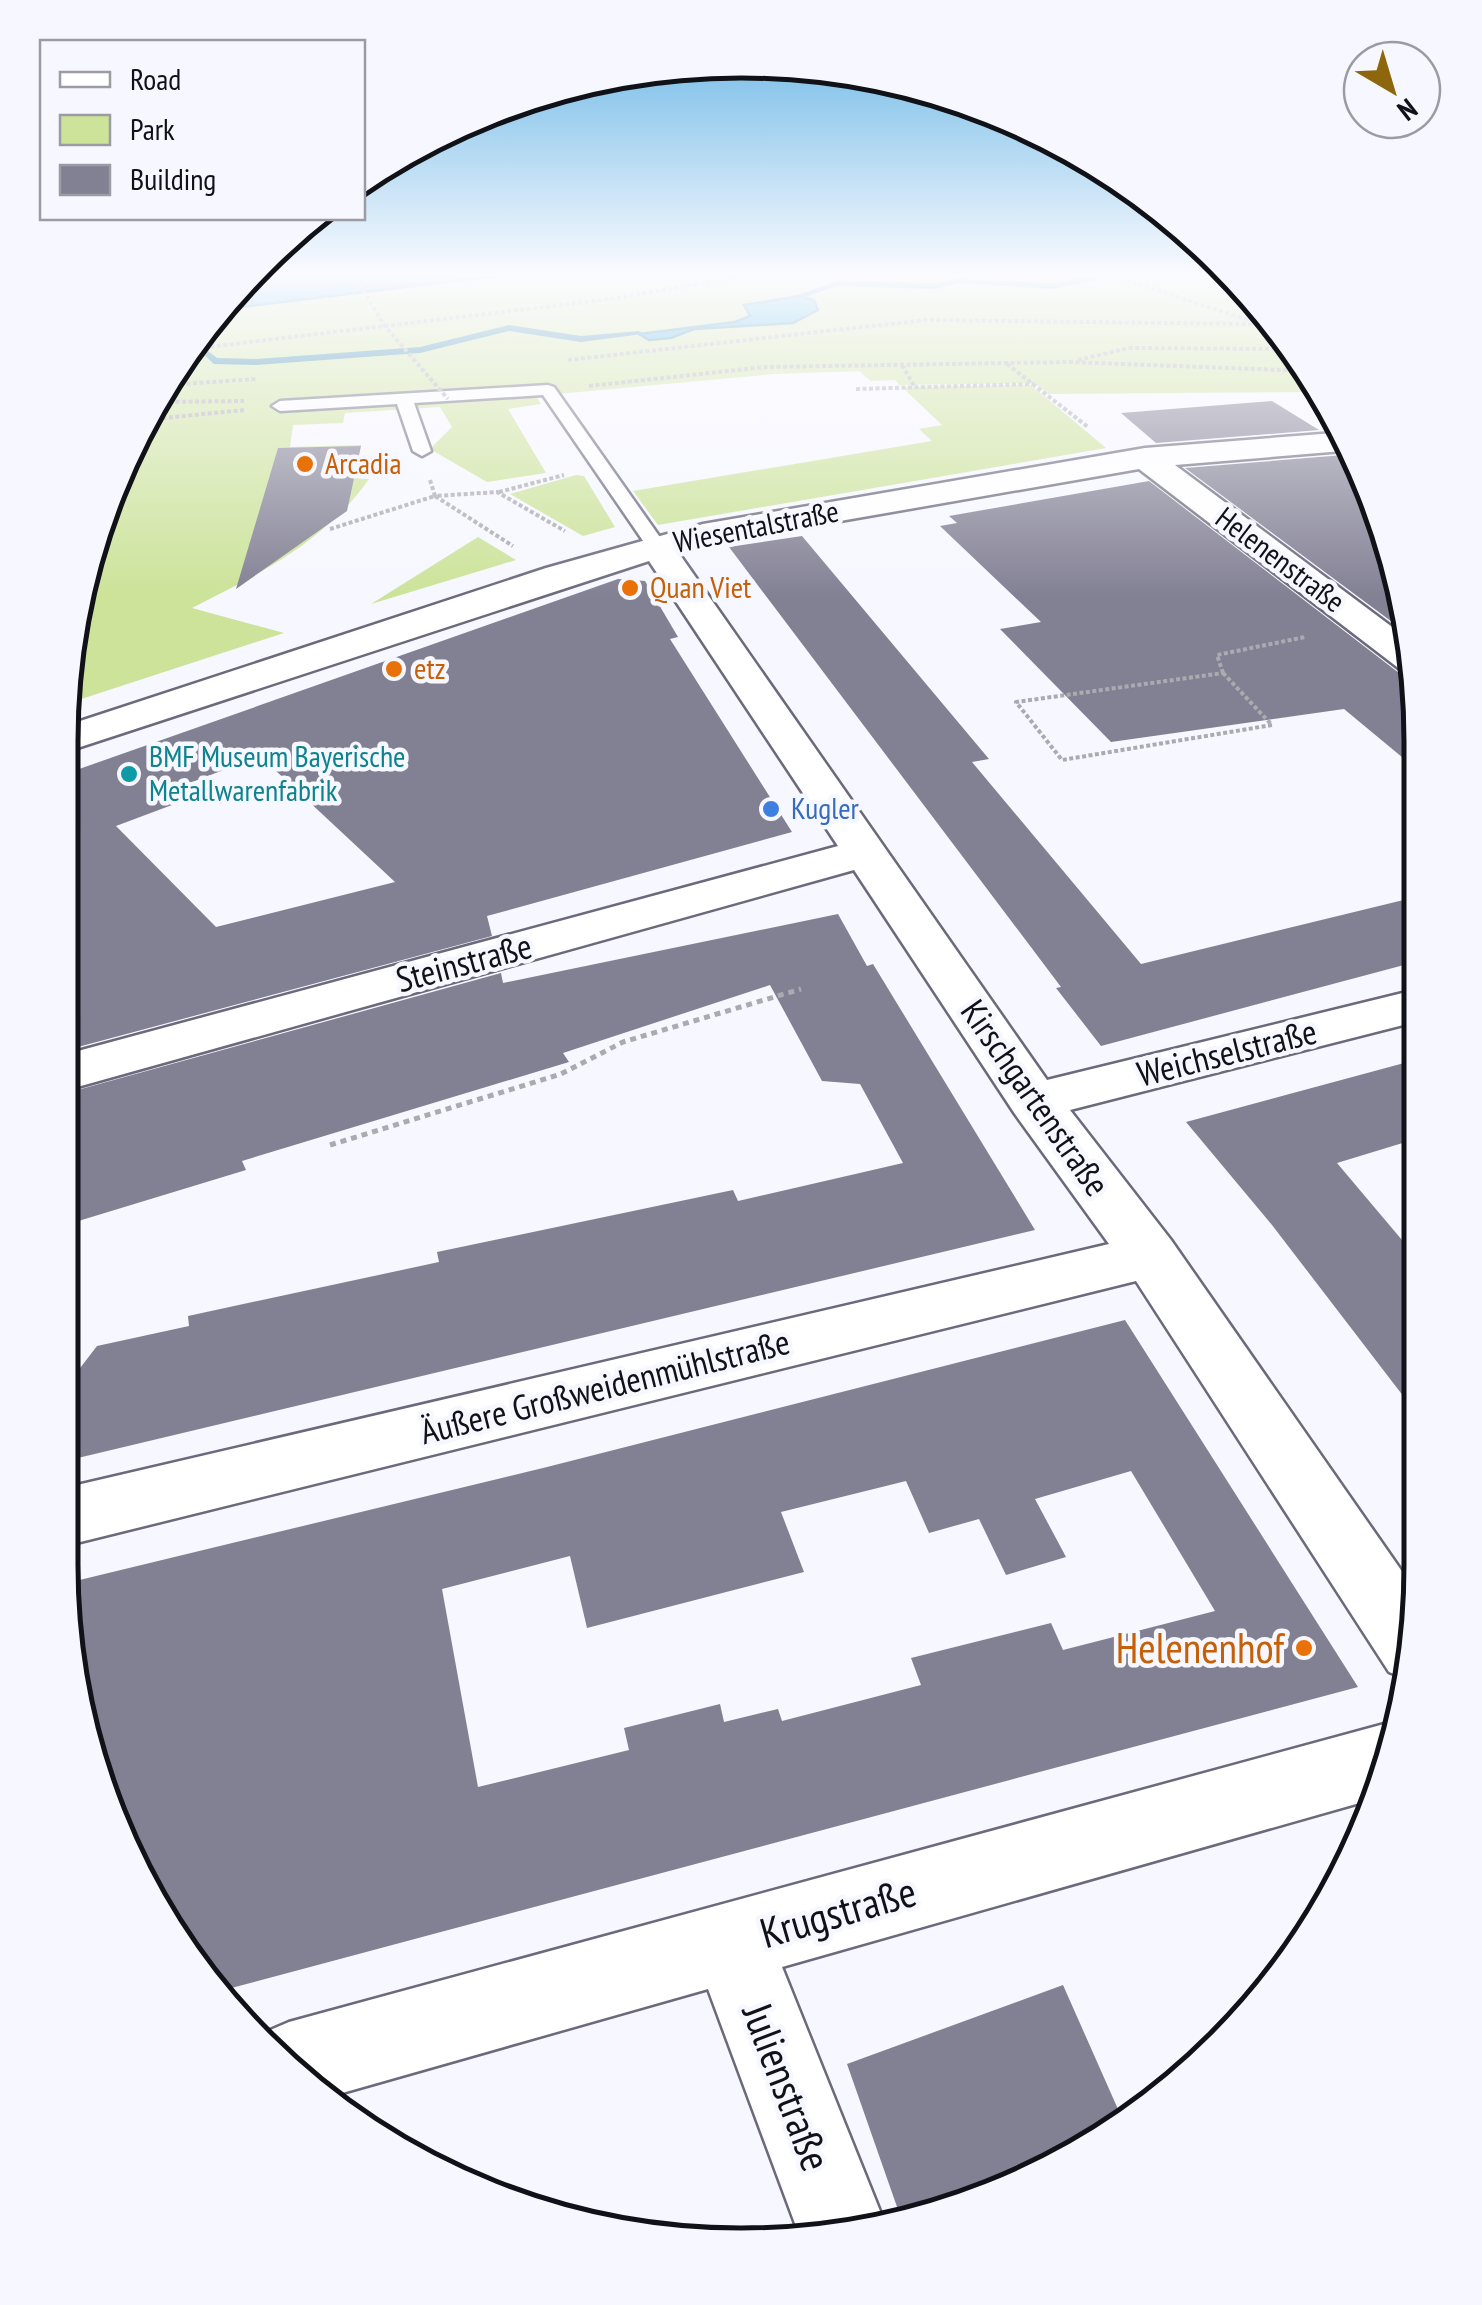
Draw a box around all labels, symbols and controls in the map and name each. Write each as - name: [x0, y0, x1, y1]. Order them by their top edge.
- legend: [40, 40, 365, 220]
- north arrow: [1342, 40, 1442, 140]
- text: Road: [130, 59, 181, 98]
- text: N: [1390, 91, 1425, 129]
- text: Park: [130, 109, 175, 148]
- text: Building: [130, 159, 216, 198]
- place label: Arcadia: [325, 443, 402, 482]
- marker: Arcadia: [294, 453, 316, 475]
- street label: Wiesentalstraße: [670, 490, 842, 561]
- street label: Helenenstraße: [1208, 497, 1353, 620]
- place label: Quan Viet: [650, 567, 752, 606]
- marker: Quan Viet: [619, 577, 641, 599]
- place label: etz: [414, 648, 445, 687]
- marker: etz: [383, 658, 405, 680]
- place label: BMF Museum Bayerische Metallwarenfabrik: [149, 736, 406, 809]
- marker: BMF Museum Bayerische Metallwarenfabrik: [118, 763, 140, 785]
- place label: Kugler: [791, 788, 860, 827]
- marker: Kugler: [760, 798, 782, 820]
- street label: Steinstraße: [391, 922, 537, 1002]
- street label: Kirschgartenstraße: [951, 990, 1120, 1205]
- street label: Weichselstraße: [1132, 1008, 1321, 1097]
- street label: Äußere Großweidenmühlstraße: [415, 1318, 794, 1454]
- place label: Helenenhof: [1116, 1620, 1286, 1675]
- marker: Helenenhof: [1293, 1637, 1315, 1659]
- street label: Krugstraße: [754, 1863, 922, 1960]
- street label: Julienstraße: [730, 1993, 844, 2178]

